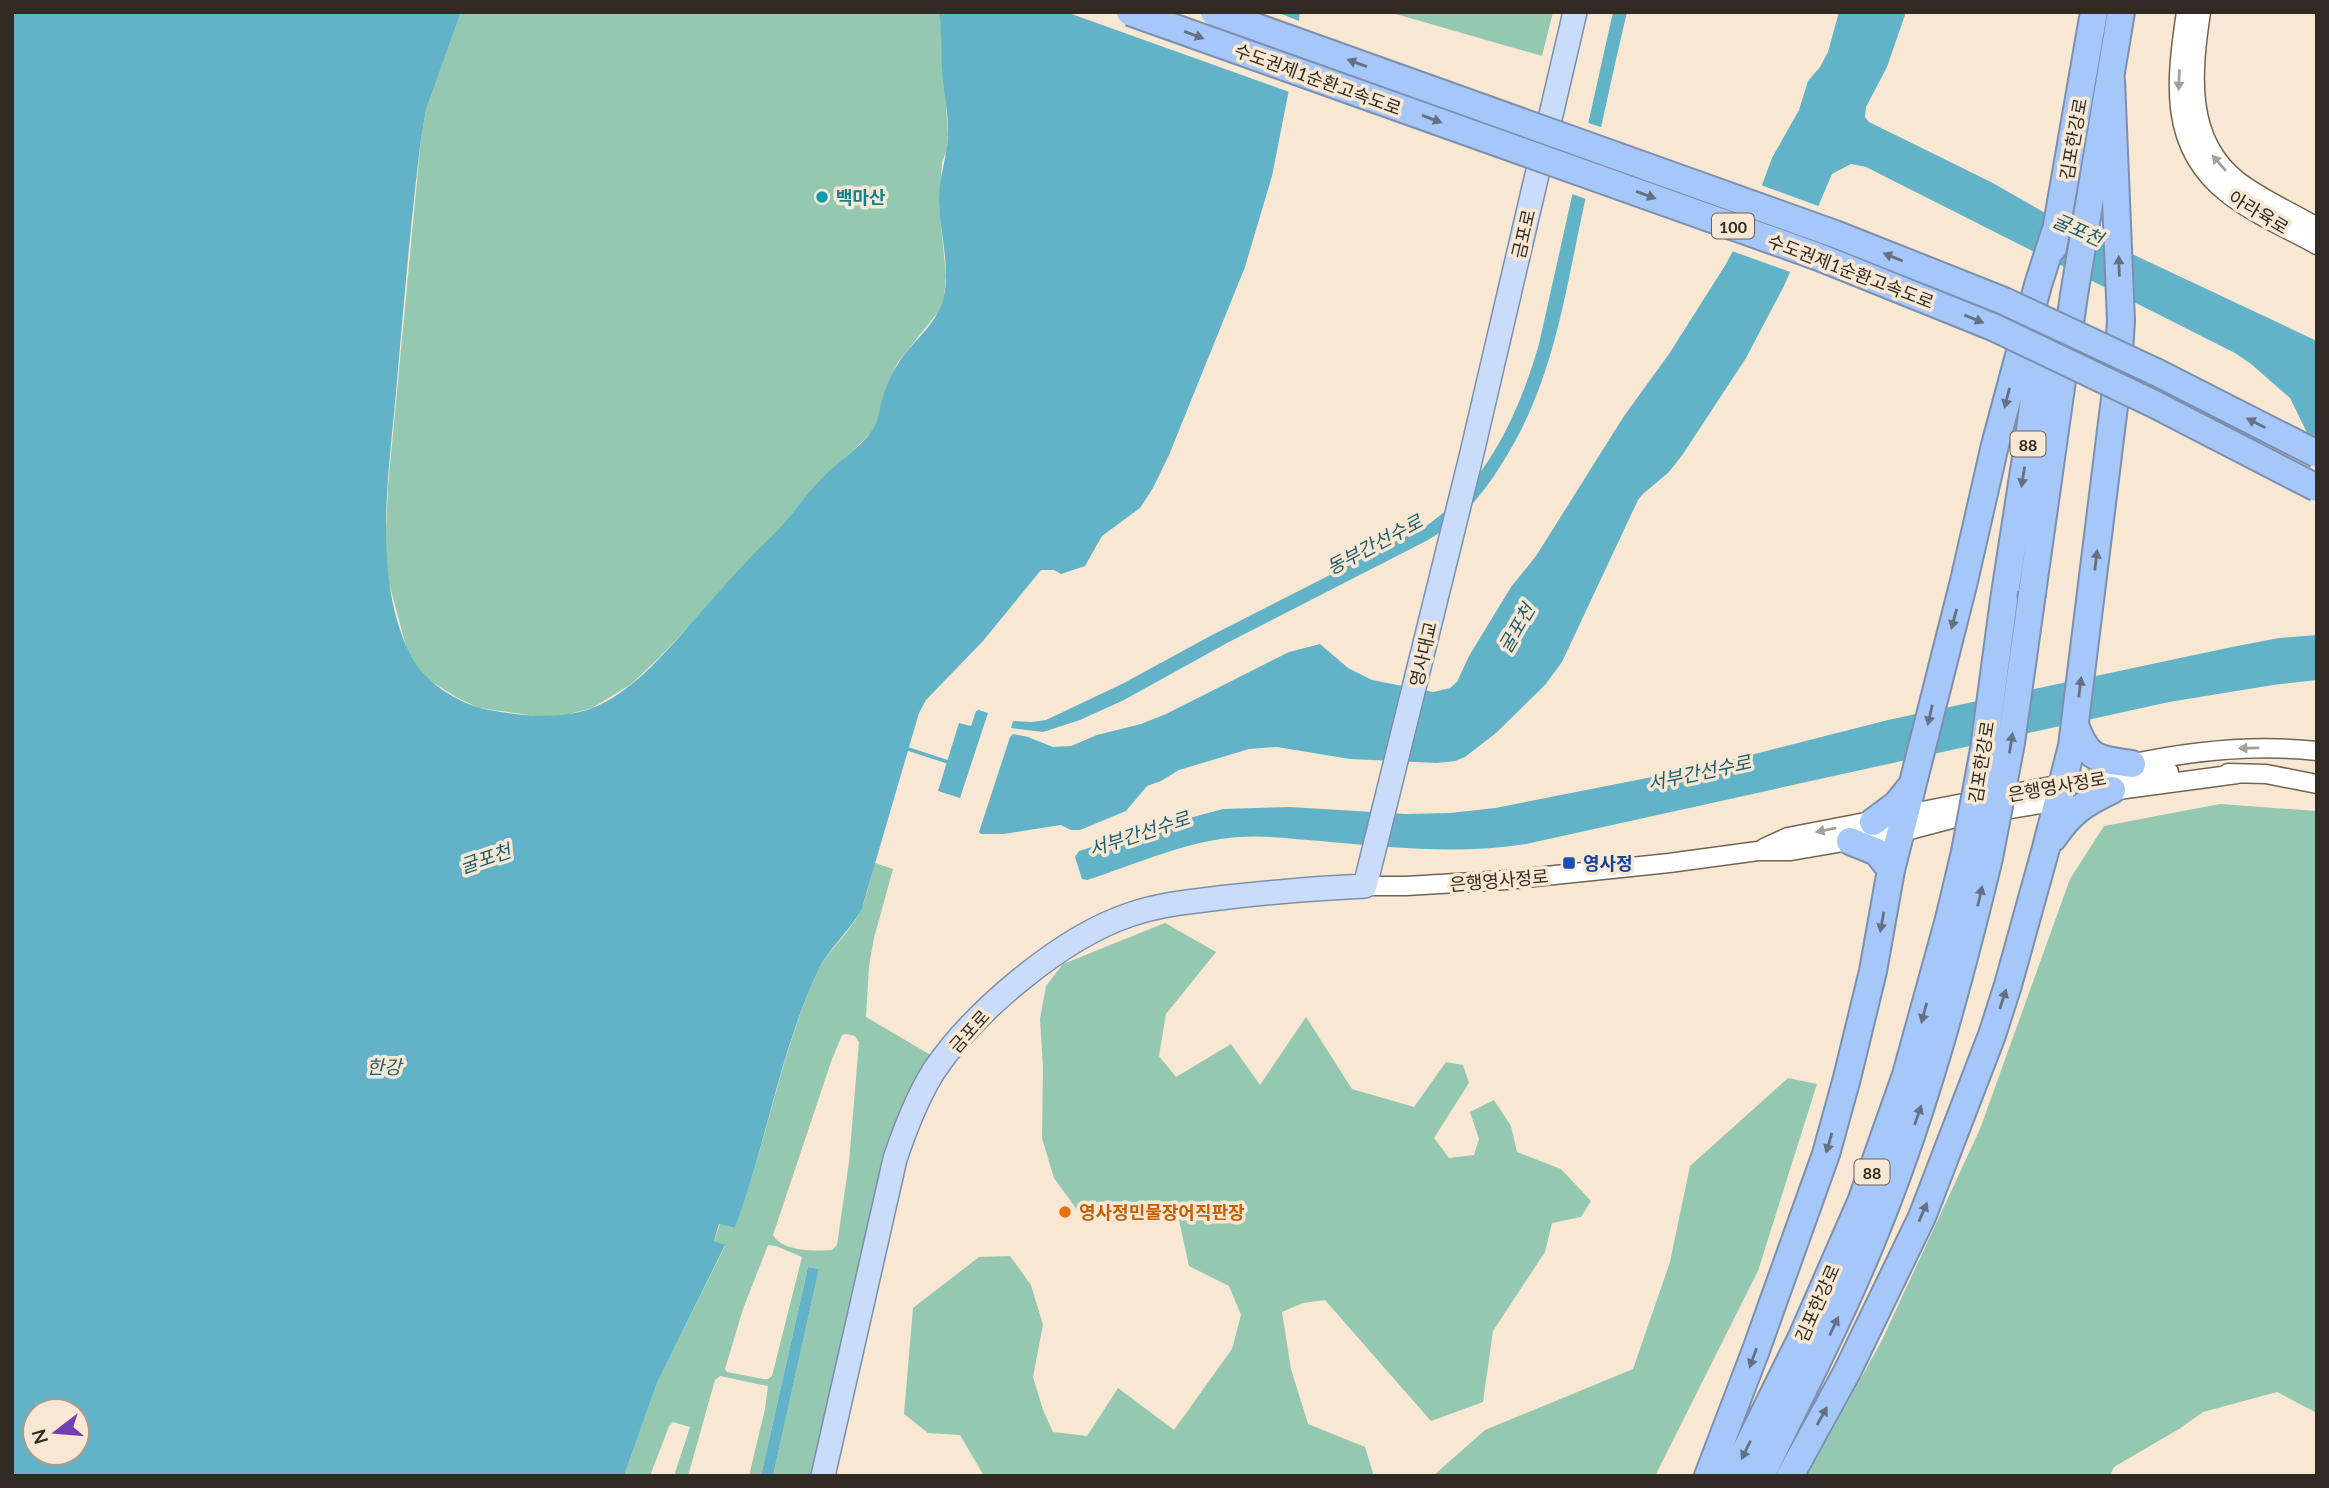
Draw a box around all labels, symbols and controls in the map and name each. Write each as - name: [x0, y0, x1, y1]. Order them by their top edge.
- one-way arrow: [1184, 30, 1205, 41]
- street label: 수도권제1순환고속도로: [1232, 39, 1404, 119]
- one-way arrow: [1346, 57, 1367, 68]
- one-way arrow: [2174, 69, 2185, 91]
- street label: 김포한강로: [2055, 96, 2091, 182]
- one-way arrow: [1421, 114, 1442, 125]
- one-way arrow: [2212, 154, 2228, 171]
- place label: 백마산: [836, 186, 886, 208]
- street label: 아라육로: [2225, 186, 2293, 238]
- marker: 백마산: [814, 189, 830, 205]
- one-way arrow: [1636, 190, 1657, 201]
- street label: 금포로: [1507, 207, 1539, 261]
- water label: 굴포천: [2049, 208, 2108, 251]
- road number: 100: [1712, 214, 1754, 238]
- street label: 수도권제1순환고속도로: [1765, 229, 1937, 313]
- one-way arrow: [1883, 252, 1904, 263]
- one-way arrow: [2113, 255, 2124, 277]
- one-way arrow: [1963, 314, 1984, 325]
- one-way arrow: [2001, 387, 2012, 409]
- one-way arrow: [2246, 417, 2266, 428]
- road number: 88: [2010, 432, 2046, 457]
- one-way arrow: [2017, 466, 2028, 488]
- water label: 동부간선수로: [1322, 509, 1427, 579]
- one-way arrow: [2091, 549, 2102, 571]
- water label: 굴포천: [1493, 598, 1540, 656]
- one-way arrow: [1948, 609, 1958, 630]
- street label: 영사대교: [1405, 619, 1441, 689]
- one-way arrow: [2075, 676, 2086, 698]
- one-way arrow: [1924, 704, 1935, 726]
- street label: 김포한강로: [1964, 719, 1998, 805]
- one-way arrow: [2006, 732, 2017, 754]
- one-way arrow: [2237, 742, 2259, 754]
- water label: 서부간선수로: [1645, 750, 1754, 794]
- street label: 은행영사정로: [2006, 767, 2108, 805]
- water label: 서부간선수로: [1086, 805, 1194, 860]
- one-way arrow: [1815, 825, 1837, 836]
- water label: 굴포천: [456, 838, 515, 877]
- place label: 영사정: [1583, 852, 1633, 874]
- marker: 영사정: [1561, 855, 1577, 871]
- street label: 은행영사정로: [1449, 865, 1549, 895]
- one-way arrow: [1974, 885, 1985, 907]
- one-way arrow: [1877, 911, 1888, 933]
- one-way arrow: [1999, 988, 2009, 1009]
- one-way arrow: [1918, 1002, 1929, 1024]
- street label: 금포로: [944, 1005, 994, 1057]
- water label: 한강: [367, 1055, 404, 1078]
- one-way arrow: [1913, 1104, 1924, 1125]
- one-way arrow: [1823, 1132, 1834, 1154]
- road number: 88: [1854, 1160, 1890, 1184]
- place label: 영사정민물장어직판장: [1079, 1201, 1245, 1223]
- one-way arrow: [1918, 1201, 1929, 1222]
- marker: 영사정민물장어직판장: [1057, 1204, 1073, 1220]
- street label: 김포한강로: [1790, 1261, 1844, 1345]
- one-way arrow: [1828, 1316, 1839, 1336]
- one-way arrow: [1747, 1347, 1758, 1368]
- north arrow: [21, 1397, 91, 1467]
- one-way arrow: [1816, 1406, 1828, 1425]
- text: N: [26, 1427, 52, 1447]
- one-way arrow: [1740, 1440, 1752, 1460]

